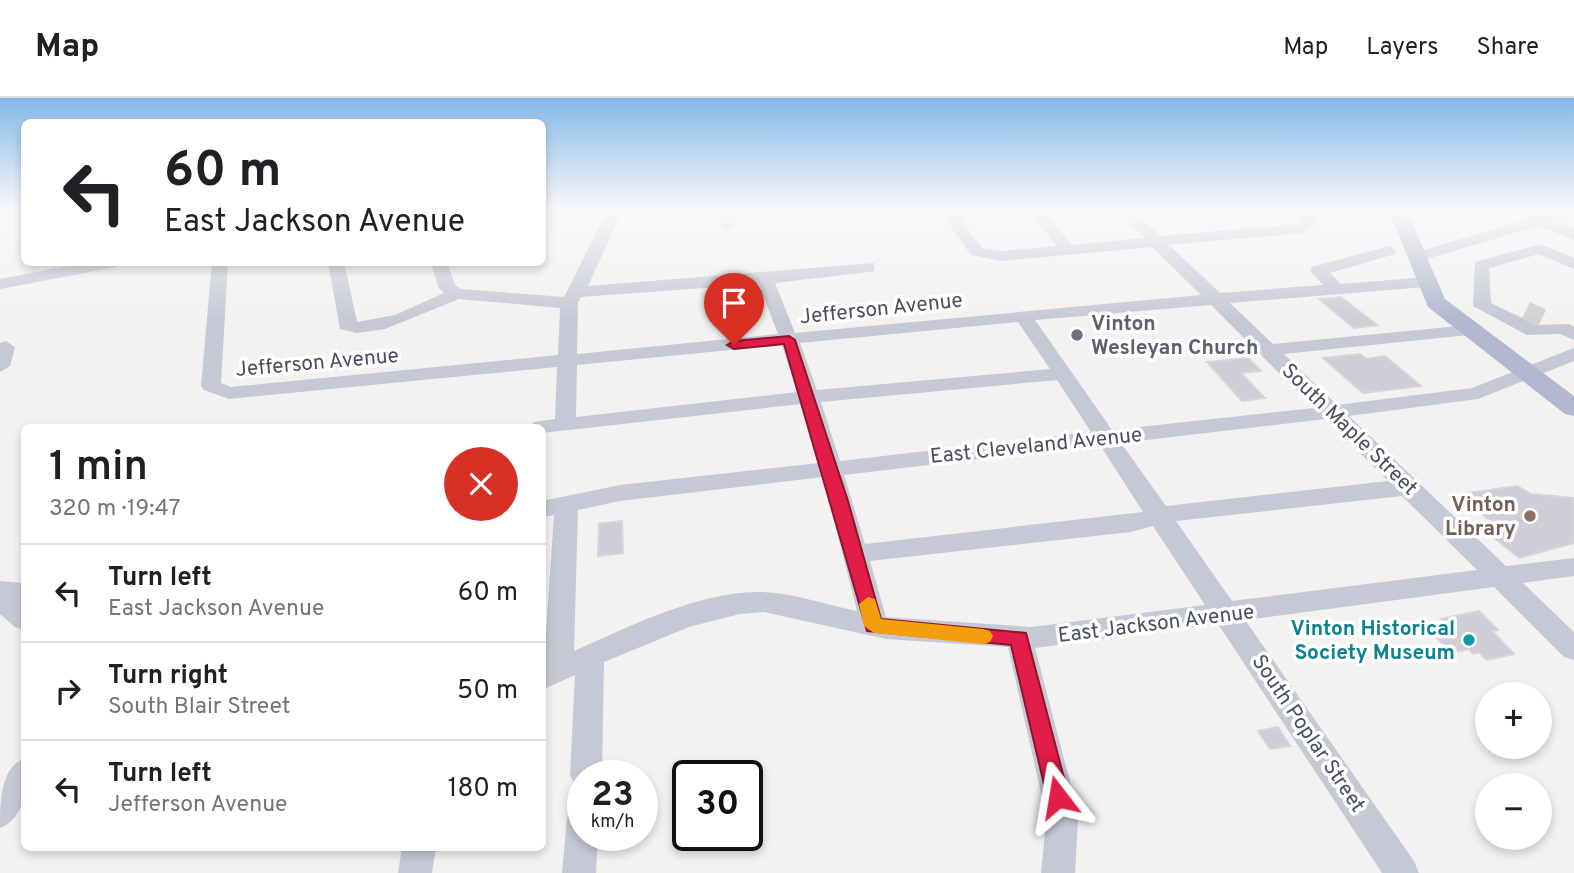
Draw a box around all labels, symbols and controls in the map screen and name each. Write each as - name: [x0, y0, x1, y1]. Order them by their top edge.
- text: Map: [35, 27, 99, 69]
- text: Map: [1283, 33, 1328, 63]
- text: Layers: [1366, 33, 1438, 63]
- text: Share: [1476, 33, 1539, 63]
- text: 60 m: [164, 142, 282, 204]
- icon: left: [49, 147, 140, 238]
- text: East Jackson Avenue: [164, 203, 465, 243]
- pin: [704, 273, 764, 345]
- icon: arrive: [715, 284, 753, 322]
- street label: Jefferson Avenue: [798, 288, 964, 331]
- place label: Vinton Wesleyan Church: [1091, 311, 1258, 362]
- marker: Vinton Wesleyan Church: [1069, 327, 1085, 343]
- street label: Jefferson Avenue: [234, 343, 400, 384]
- street label: South Maple Street: [1275, 358, 1423, 502]
- street label: East Cleveland Avenue: [929, 422, 1143, 471]
- text: 1 min: [49, 442, 148, 495]
- button: close: [444, 447, 518, 521]
- place label: Vinton Library: [1445, 492, 1516, 543]
- text: 320 m · 19:47: [49, 495, 180, 524]
- marker: Vinton Library: [1522, 508, 1538, 524]
- text: Turn left: [108, 562, 212, 595]
- icon: left: [49, 574, 87, 612]
- text: 60 m: [458, 577, 518, 610]
- text: East Jackson Avenue: [108, 595, 324, 624]
- street label: East Jackson Avenue: [1057, 599, 1256, 650]
- place label: Vinton Historical Society Museum: [1291, 616, 1455, 667]
- marker: Vinton Historical Society Museum: [1461, 632, 1477, 648]
- street label: South Poplar Street: [1245, 650, 1371, 818]
- text: Turn right: [108, 660, 228, 693]
- icon: right: [49, 672, 87, 710]
- text: 50 m: [457, 675, 518, 708]
- map controls: [1475, 682, 1552, 850]
- button: +: [1475, 682, 1552, 759]
- text: South Blair Street: [108, 693, 290, 722]
- text: Turn left: [108, 758, 212, 791]
- speed limit sign: 30: [672, 760, 763, 851]
- position arrow: [1021, 760, 1095, 834]
- icon: left: [49, 770, 87, 808]
- text: 180 m: [448, 773, 518, 806]
- button: −: [1475, 773, 1552, 850]
- text: 23: [591, 774, 634, 818]
- text: Jefferson Avenue: [108, 791, 287, 820]
- text: km/h: [591, 811, 634, 834]

